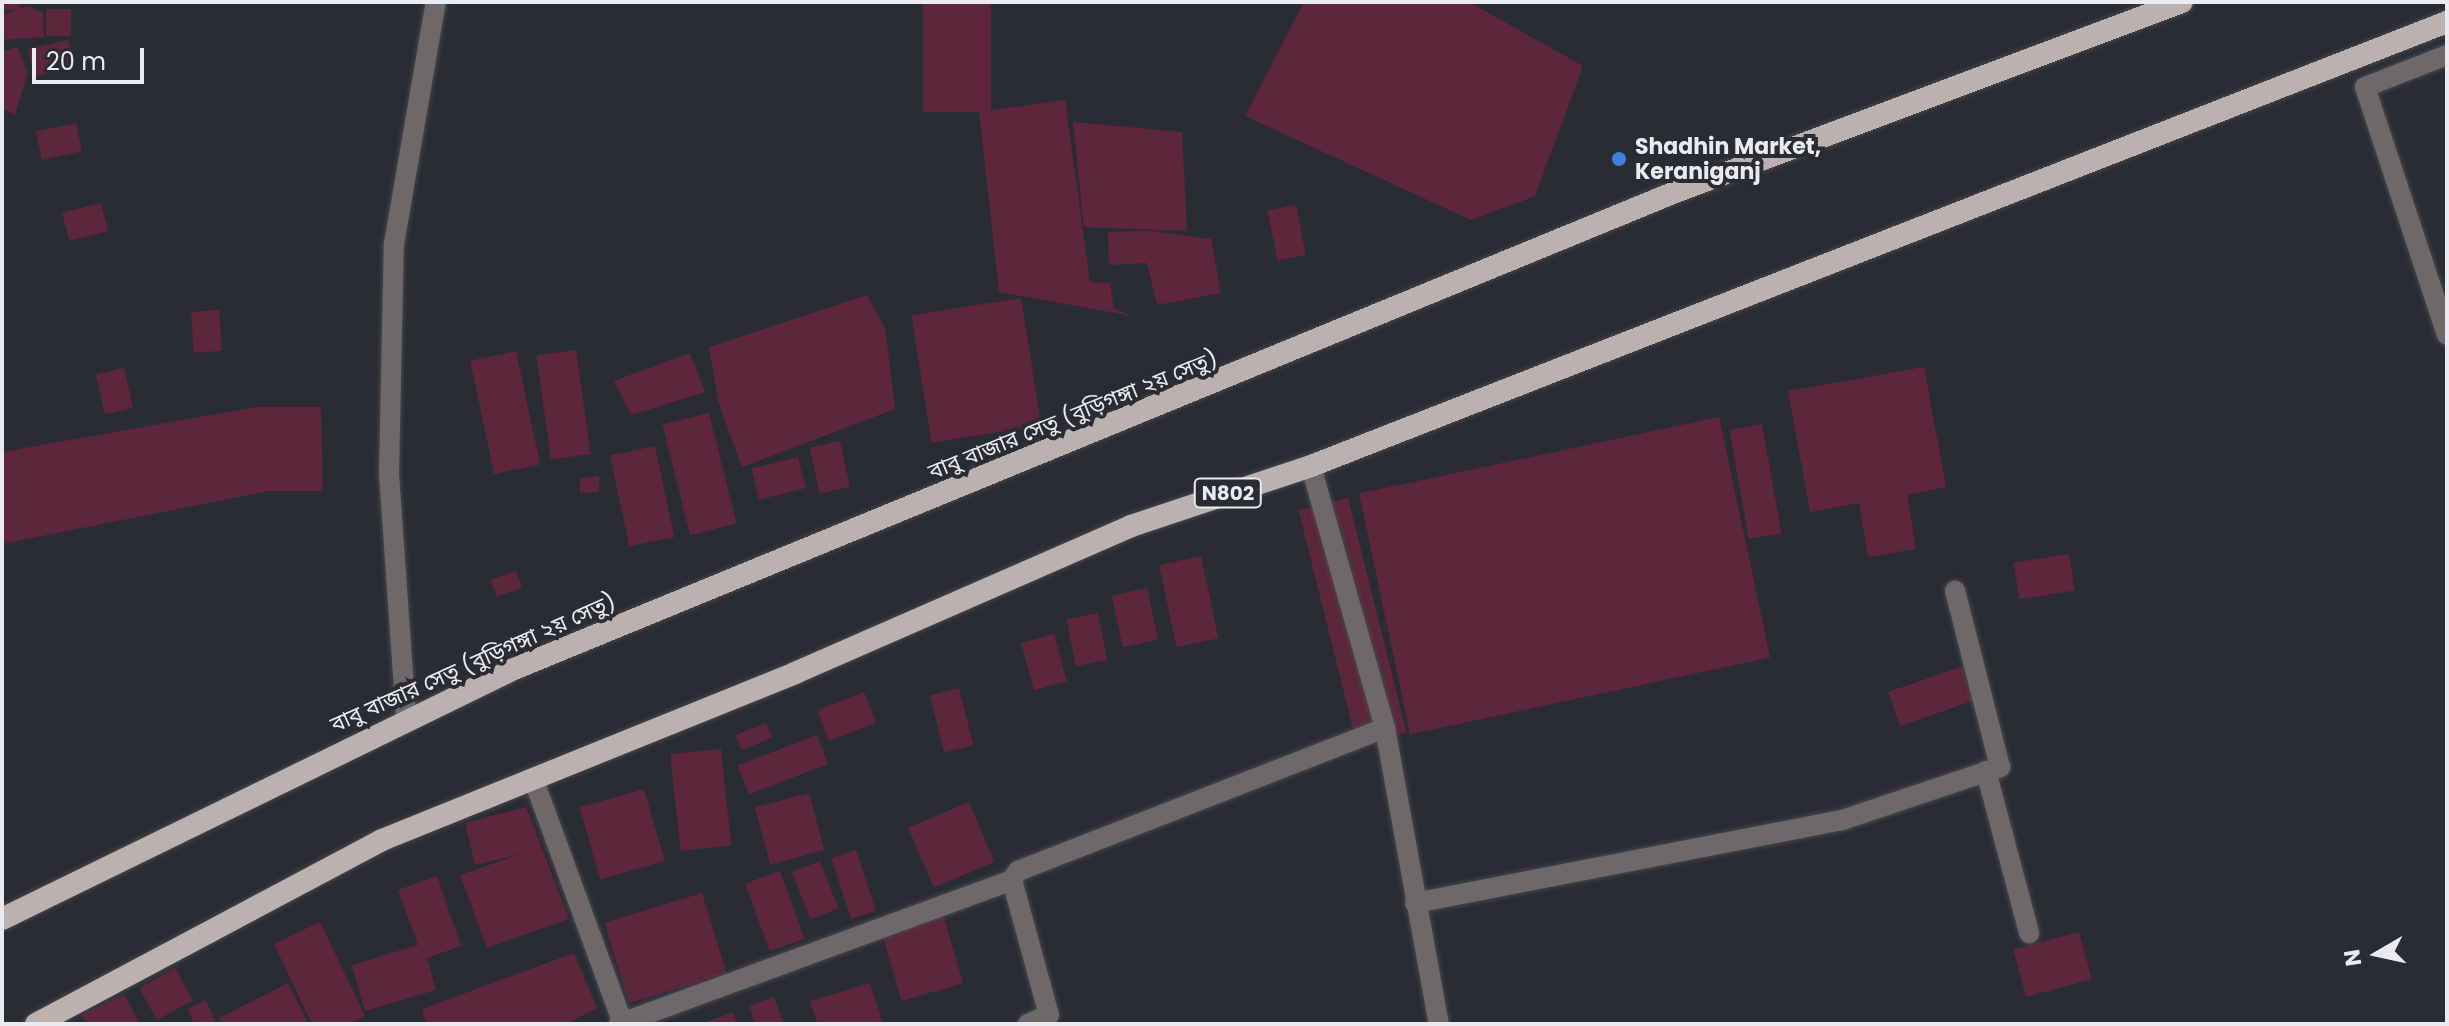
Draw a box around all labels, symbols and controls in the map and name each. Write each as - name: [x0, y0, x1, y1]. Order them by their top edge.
- scale bar: [36, 32, 148, 82]
- text: 20 m: [46, 45, 106, 78]
- place label: Shadhin Market, Keraniganj: [1635, 133, 1821, 184]
- marker: Shadhin Market, Keraniganj: [1610, 150, 1628, 168]
- street label: বাবু বাজার সেতু (বুড়িগঙ্গা ২য় সেতু): [925, 345, 1221, 485]
- road number: N802: [1192, 477, 1264, 509]
- street label: বাবু বাজার সেতু (বুড়িগঙ্গা ২য় সেতু): [326, 588, 620, 738]
- north arrow: [2337, 914, 2417, 994]
- text: N: [2336, 947, 2369, 968]

